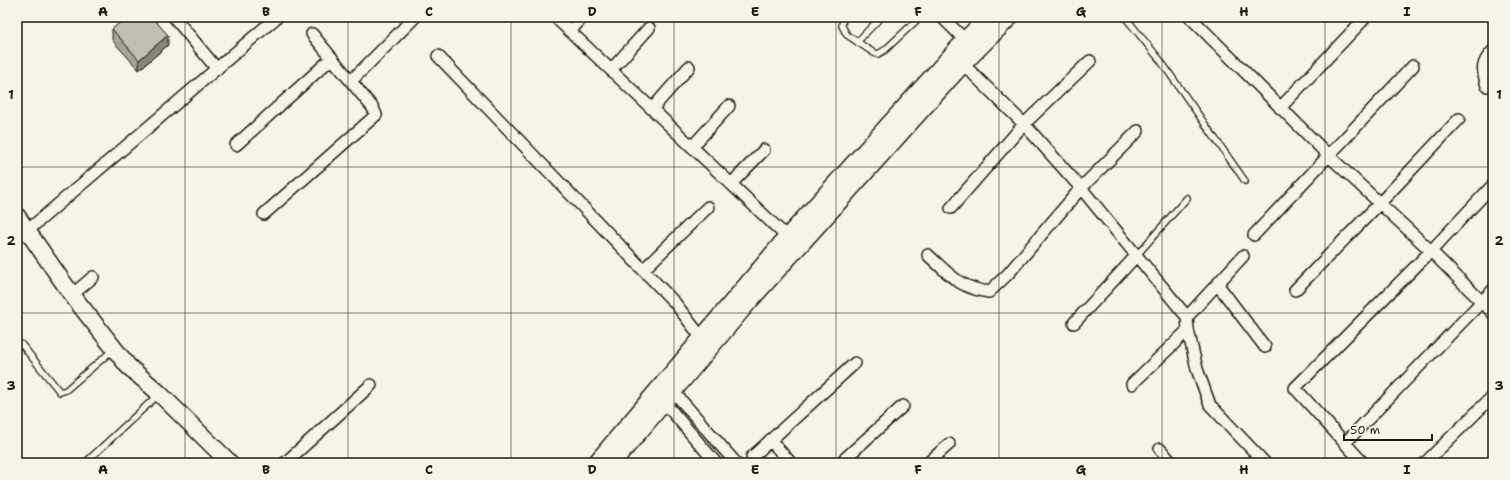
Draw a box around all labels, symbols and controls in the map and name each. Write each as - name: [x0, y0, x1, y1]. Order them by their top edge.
- text: A: [98, 3, 108, 20]
- text: B: [262, 3, 270, 20]
- text: C: [425, 3, 433, 20]
- text: D: [587, 3, 597, 20]
- text: E: [751, 3, 760, 20]
- text: F: [914, 3, 922, 20]
- text: G: [1076, 3, 1087, 20]
- text: H: [1239, 3, 1249, 20]
- text: I: [1403, 3, 1411, 20]
- text: 1: [8, 86, 14, 103]
- text: 1: [1496, 86, 1502, 103]
- text: 2: [6, 232, 16, 249]
- text: 2: [1494, 232, 1504, 249]
- text: 3: [6, 377, 16, 394]
- text: 3: [1494, 377, 1504, 394]
- scale bar: [1344, 416, 1432, 442]
- text: 50 m: [1350, 422, 1380, 438]
- text: A: [98, 461, 108, 478]
- text: B: [262, 461, 270, 478]
- text: C: [425, 461, 433, 478]
- text: D: [587, 461, 597, 478]
- text: E: [751, 461, 760, 478]
- text: F: [914, 461, 922, 478]
- text: G: [1076, 461, 1087, 478]
- text: H: [1239, 461, 1249, 478]
- text: I: [1403, 461, 1411, 478]

